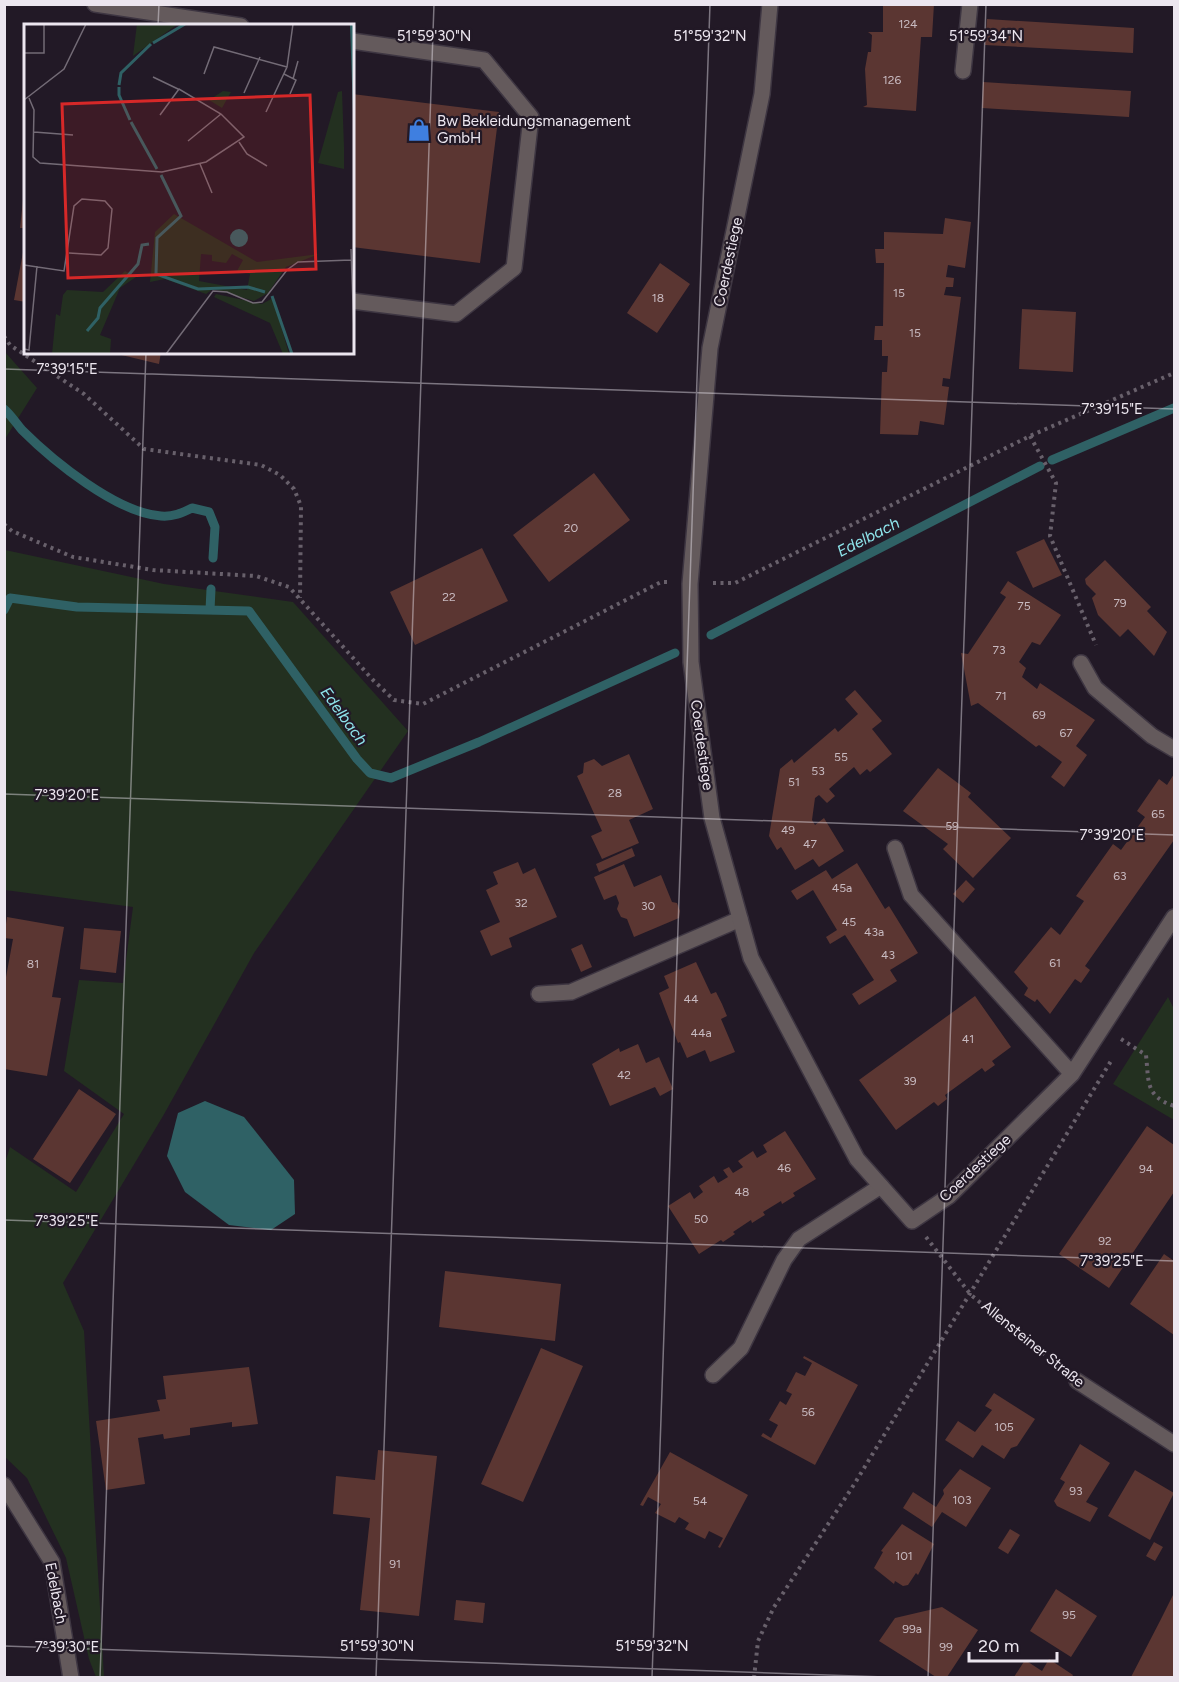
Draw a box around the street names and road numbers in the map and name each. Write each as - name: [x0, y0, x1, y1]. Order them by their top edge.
- street label: Coerdestiege: [710, 216, 746, 308]
- street label: Coerdestiege: [687, 699, 717, 791]
- street label: Coerdestiege: [936, 1130, 1014, 1206]
- street label: Allensteiner Straße: [978, 1297, 1088, 1391]
- street label: Edelbach: [41, 1561, 71, 1625]

